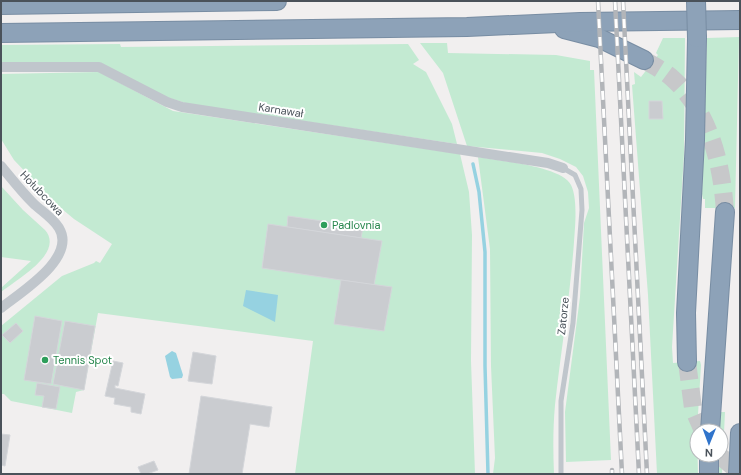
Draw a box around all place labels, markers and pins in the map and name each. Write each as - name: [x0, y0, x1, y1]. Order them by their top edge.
- place label: Padlovnia: [332, 218, 380, 232]
- marker: Padlovnia: [319, 220, 329, 230]
- place label: Tennis Spot: [53, 353, 112, 367]
- marker: Tennis Spot: [40, 355, 50, 365]

